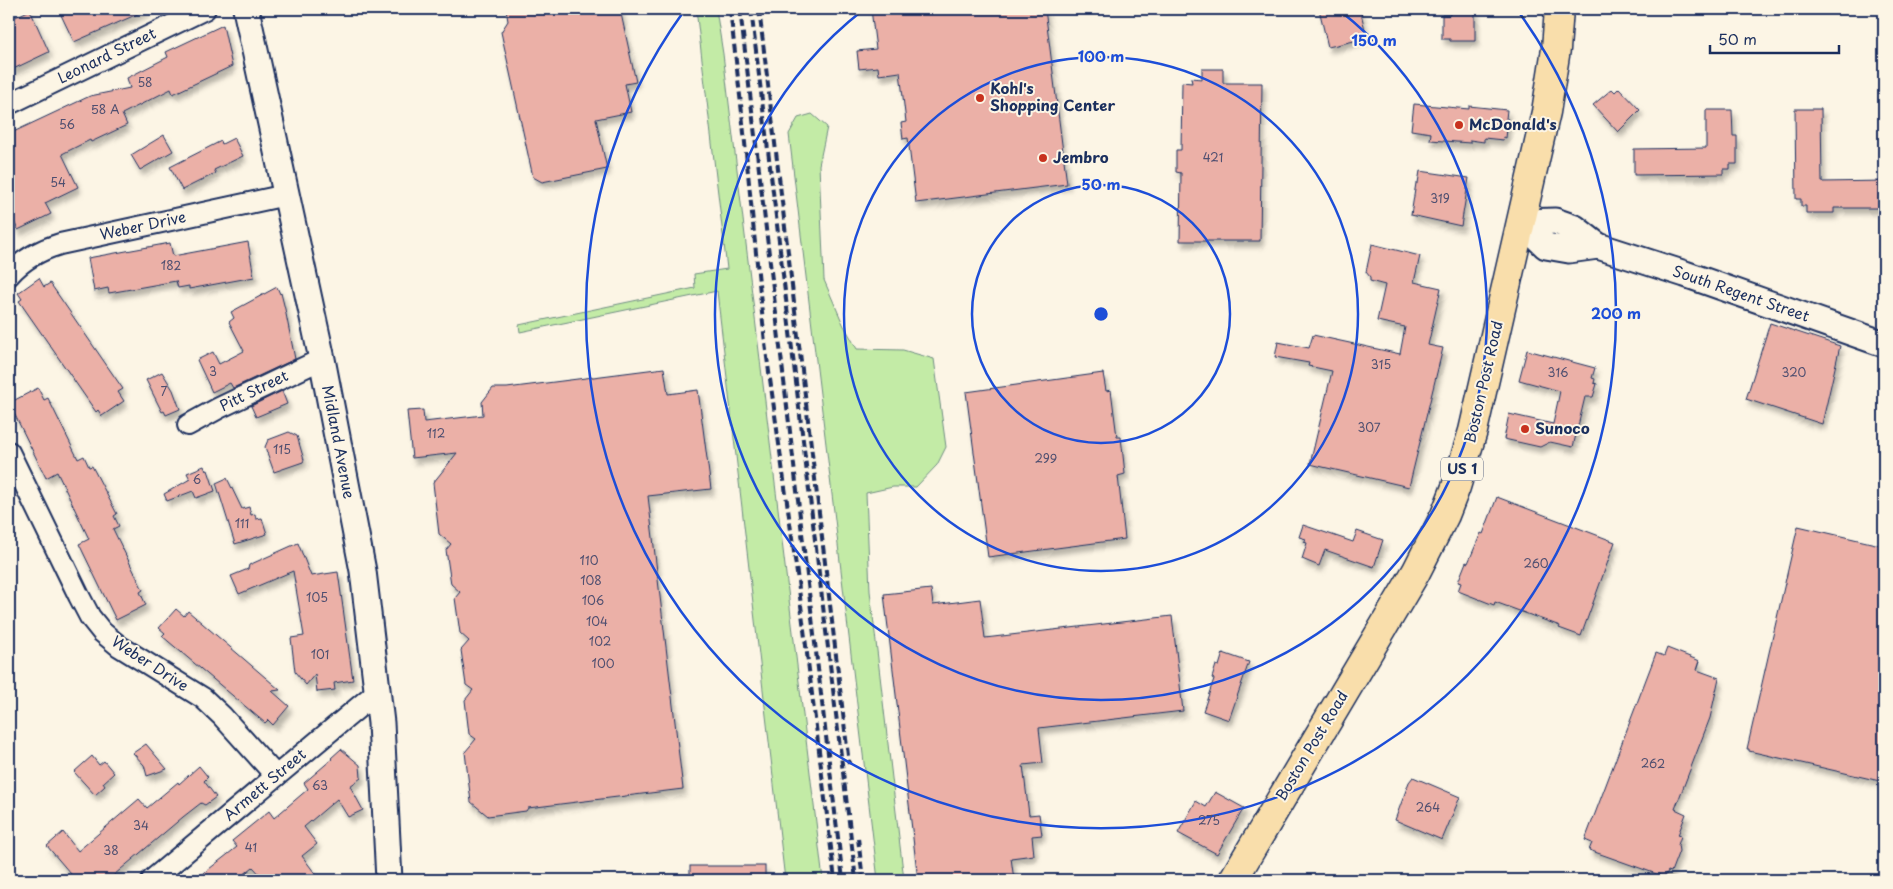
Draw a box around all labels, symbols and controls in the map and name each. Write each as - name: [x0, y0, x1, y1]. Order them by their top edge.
- street label: Leonard Street: [53, 21, 159, 88]
- scale bar: [1710, 22, 1839, 54]
- text: 50 m: [1718, 27, 1757, 50]
- text: 150 m: [1351, 28, 1397, 51]
- text: 100 m: [1078, 44, 1124, 67]
- house number: 58: [137, 73, 153, 91]
- place label: Kohl's Shopping Center: [990, 76, 1115, 116]
- marker: Kohl's Shopping Center: [974, 92, 986, 104]
- house number: 58 A: [91, 100, 119, 118]
- place label: McDonald's: [1469, 112, 1557, 135]
- house number: 56: [59, 115, 75, 133]
- marker: McDonald's: [1453, 119, 1465, 131]
- place label: Jembro: [1053, 145, 1109, 168]
- house number: 421: [1203, 148, 1223, 166]
- marker: Jembro: [1037, 152, 1049, 164]
- text: 50 m: [1082, 172, 1120, 195]
- house number: 54: [50, 173, 66, 191]
- house number: 319: [1430, 189, 1450, 207]
- street label: Weber Drive: [97, 204, 188, 245]
- house number: 182: [161, 256, 181, 274]
- street label: South Regent Street: [1670, 258, 1813, 327]
- text: 200 m: [1591, 301, 1641, 324]
- centre of rings: [1092, 305, 1110, 323]
- street label: Boston Post Road: [1457, 318, 1508, 445]
- house number: 315: [1371, 355, 1391, 373]
- house number: 3: [209, 362, 217, 380]
- street label: Pitt Street: [215, 363, 292, 416]
- house number: 316: [1547, 363, 1569, 381]
- house number: 320: [1782, 363, 1807, 381]
- house number: 7: [161, 382, 168, 400]
- street label: Midland Avenue: [317, 383, 362, 500]
- place label: Sunoco: [1535, 416, 1590, 439]
- house number: 307: [1357, 418, 1381, 436]
- marker: Sunoco: [1519, 423, 1531, 435]
- house number: 112: [427, 424, 445, 442]
- house number: 115: [273, 440, 291, 458]
- house number: 299: [1035, 449, 1057, 467]
- road number: US 1: [1441, 458, 1483, 480]
- house number: 6: [193, 470, 201, 488]
- house number: 111: [235, 514, 249, 532]
- house number: 110: [580, 551, 599, 569]
- house number: 260: [1523, 554, 1549, 572]
- house number: 108: [580, 571, 602, 589]
- house number: 105: [306, 588, 328, 606]
- house number: 106: [582, 591, 604, 609]
- house number: 104: [586, 612, 608, 630]
- street label: Weber Drive: [108, 629, 194, 696]
- house number: 102: [589, 632, 611, 650]
- house number: 101: [311, 645, 329, 663]
- house number: 100: [592, 654, 615, 672]
- street label: Boston Post Road: [1269, 686, 1353, 805]
- street label: Armett Street: [218, 742, 310, 825]
- house number: 262: [1641, 754, 1665, 772]
- house number: 63: [312, 776, 328, 794]
- house number: 264: [1416, 798, 1440, 816]
- house number: 275: [1198, 811, 1220, 829]
- house number: 34: [133, 816, 149, 834]
- house number: 41: [245, 838, 257, 856]
- house number: 38: [103, 841, 119, 859]

